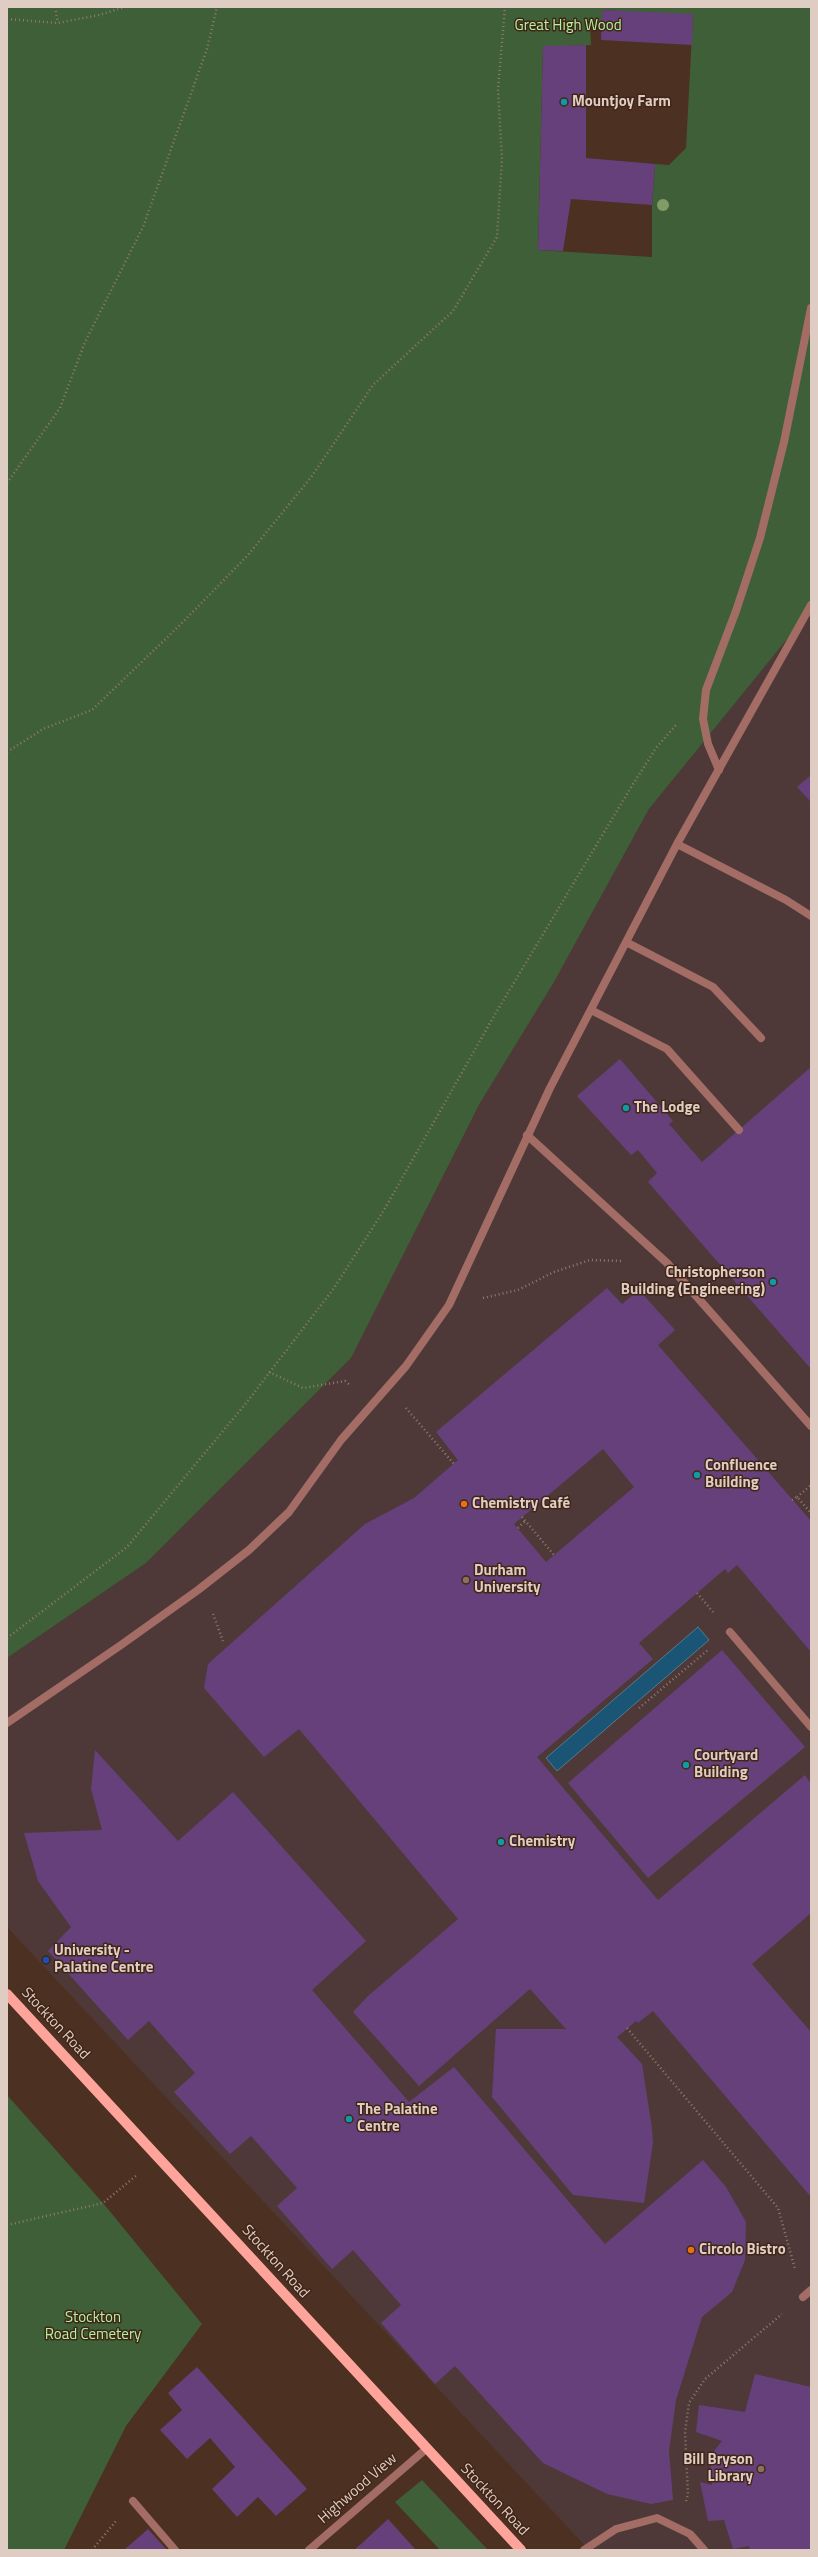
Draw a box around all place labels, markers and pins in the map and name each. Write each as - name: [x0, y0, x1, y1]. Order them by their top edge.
- place label: Mountjoy Farm: [572, 93, 671, 111]
- marker: Mountjoy Farm: [559, 97, 569, 107]
- place label: The Lodge: [634, 1099, 700, 1117]
- marker: The Lodge: [621, 1103, 631, 1113]
- place label: Christopherson Building (Engineering): [621, 1264, 765, 1299]
- marker: Christopherson Building (Engineering): [768, 1277, 778, 1287]
- place label: Confluence Building: [705, 1457, 777, 1492]
- marker: Confluence Building: [692, 1470, 702, 1480]
- place label: Chemistry Café: [472, 1495, 570, 1513]
- marker: Chemistry Café: [459, 1499, 469, 1509]
- place label: Durham University: [474, 1562, 540, 1597]
- marker: Durham University: [461, 1575, 471, 1585]
- place label: Courtyard Building: [694, 1747, 758, 1782]
- marker: Courtyard Building: [681, 1760, 691, 1770]
- place label: Chemistry: [509, 1833, 575, 1851]
- marker: Chemistry: [496, 1837, 506, 1847]
- place label: University - Palatine Centre: [54, 1942, 153, 1977]
- marker: University - Palatine Centre: [41, 1955, 51, 1965]
- place label: The Palatine Centre: [357, 2101, 438, 2136]
- marker: The Palatine Centre: [344, 2114, 354, 2124]
- place label: Circolo Bistro: [699, 2241, 786, 2259]
- marker: Circolo Bistro: [686, 2245, 696, 2255]
- place label: Bill Bryson Library: [683, 2451, 753, 2486]
- marker: Bill Bryson Library: [756, 2464, 766, 2474]

